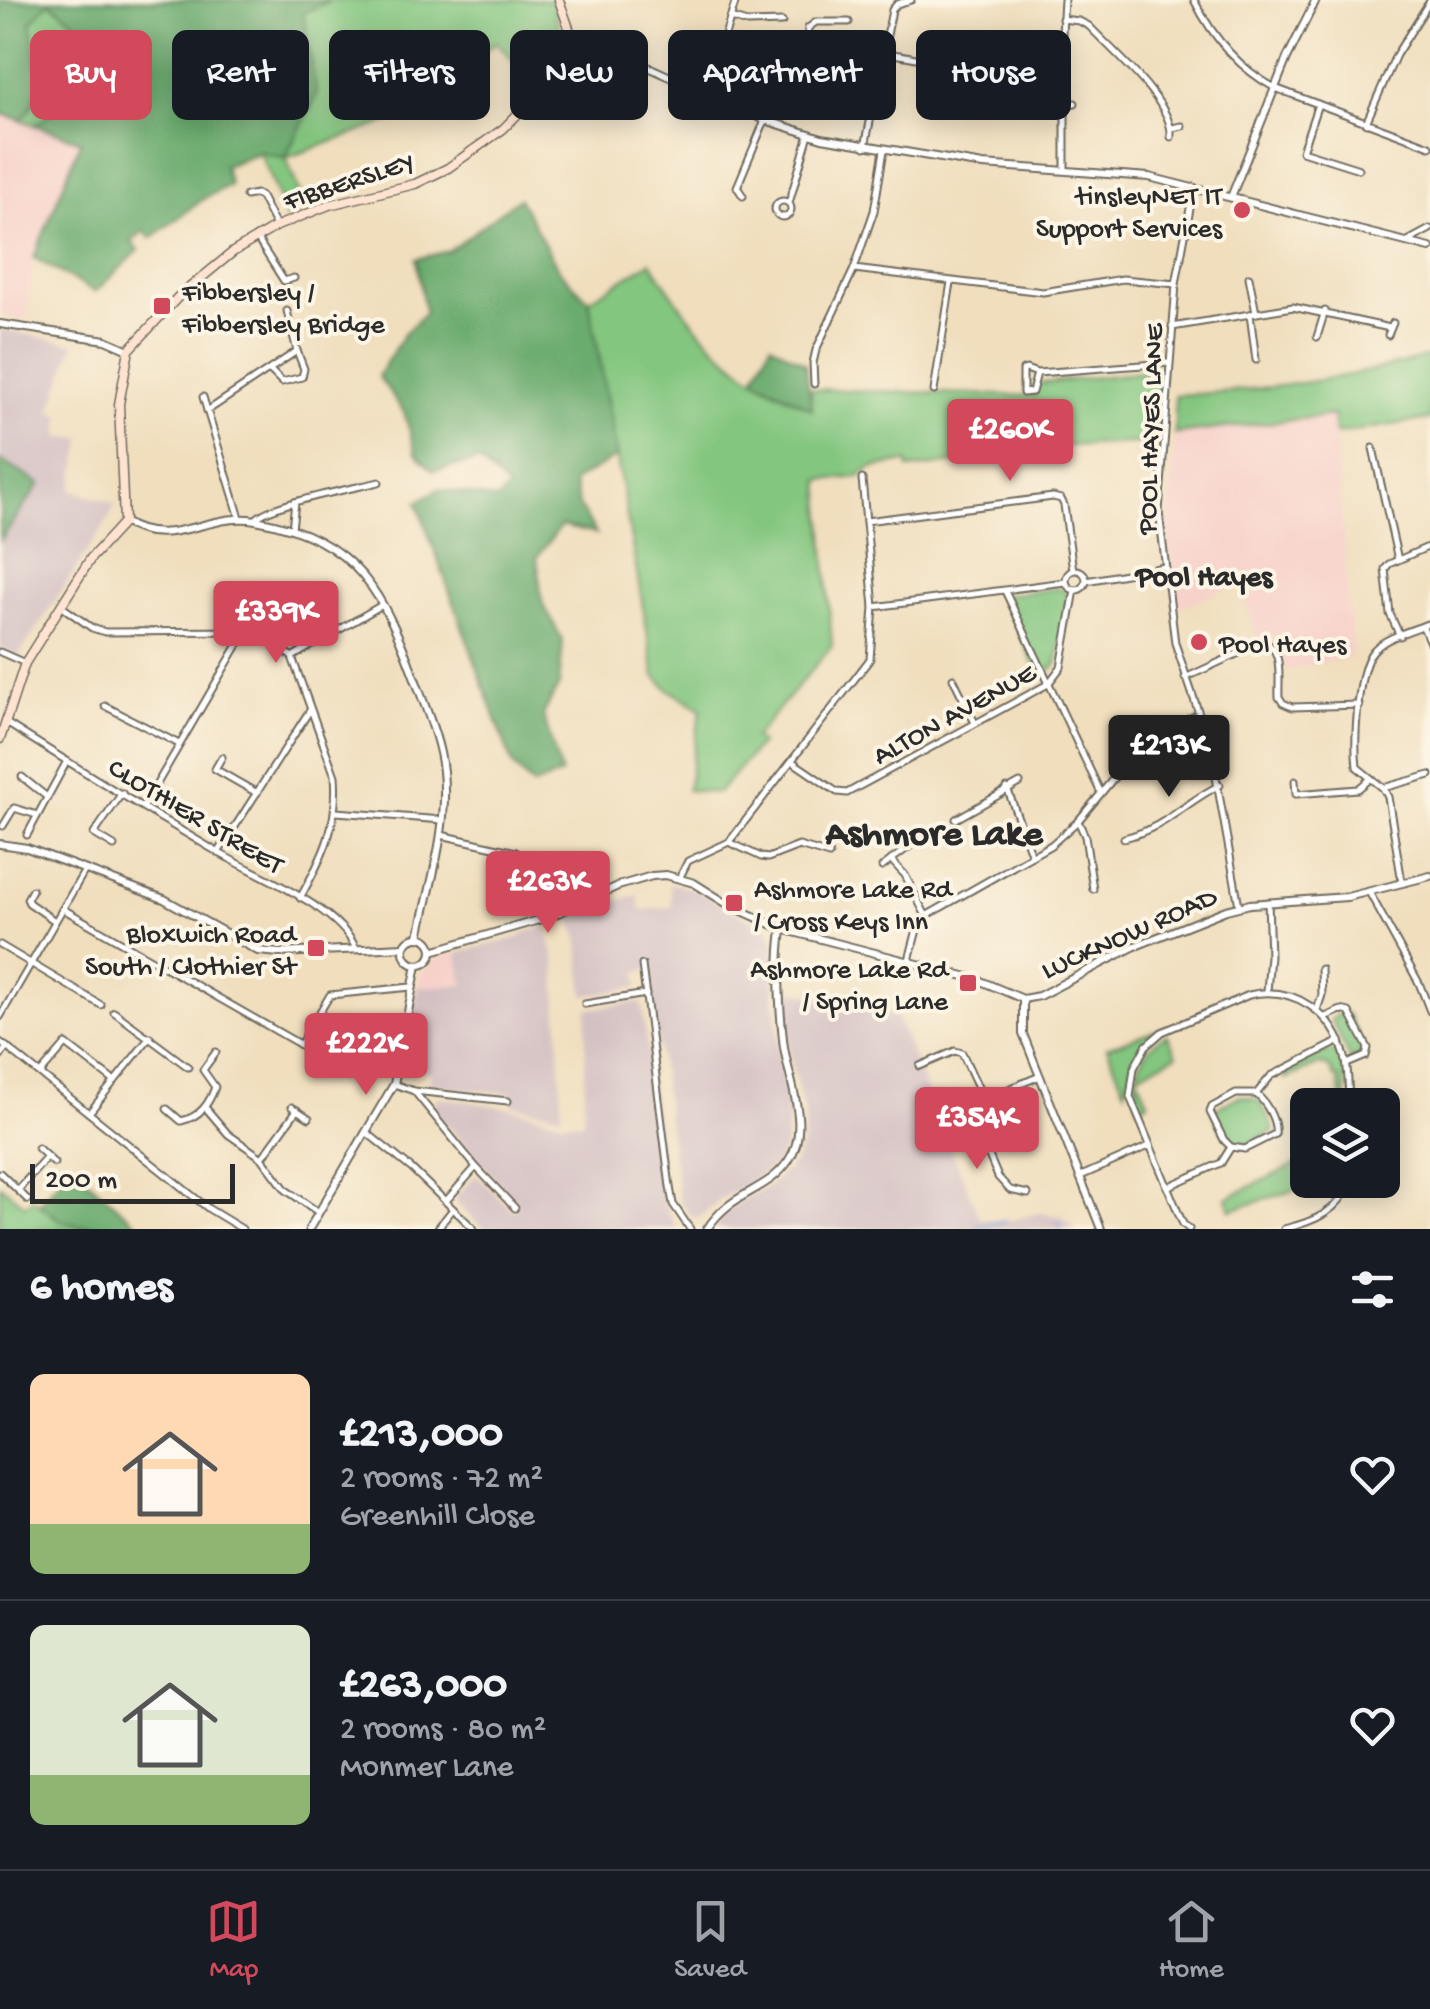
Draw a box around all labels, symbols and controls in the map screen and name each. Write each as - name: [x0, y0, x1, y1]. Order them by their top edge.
- chip: Buy: [30, 30, 152, 120]
- chip: Rent: [172, 30, 309, 120]
- chip: Filters: [329, 30, 490, 120]
- chip: New: [510, 30, 648, 120]
- chip: Apartment: [668, 30, 896, 120]
- chip: House: [916, 30, 1071, 120]
- street label: FIBBERSLEY: [279, 147, 419, 220]
- place label: tinsleyNET IT Support Services: [1036, 182, 1223, 247]
- marker: tinsleyNET IT Support Services: [1231, 199, 1253, 221]
- place label: Fibbersley / Fibbersley Bridge: [181, 278, 385, 343]
- marker: Fibbersley / Fibbersley Bridge: [151, 295, 173, 317]
- street label: POOL HAYES LANE: [1132, 322, 1173, 536]
- pin: £260K: [940, 399, 1080, 484]
- text: £260K: [969, 412, 1051, 450]
- district label: Pool Hayes: [1134, 562, 1274, 597]
- pin: £339K: [206, 581, 346, 666]
- text: £339K: [235, 594, 317, 632]
- place label: Pool Hayes: [1218, 630, 1347, 663]
- marker: Pool Hayes: [1188, 631, 1210, 653]
- street label: ALTON AVENUE: [868, 657, 1044, 774]
- pin: £213K: [1099, 715, 1239, 800]
- text: £213K: [1130, 728, 1208, 766]
- street label: CLOTHIER STREET: [101, 753, 289, 884]
- district label: Ashmore Lake: [824, 814, 1044, 858]
- pin: £263K: [478, 851, 618, 936]
- text: £263K: [508, 864, 588, 902]
- place label: Ashmore Lake Rd / Cross Keys Inn: [754, 875, 954, 940]
- street label: LUCKNOW ROAD: [1037, 881, 1223, 989]
- marker: Ashmore Lake Rd / Cross Keys Inn: [723, 892, 745, 914]
- place label: Bloxwich Road South / Clothier St: [85, 920, 299, 985]
- marker: Bloxwich Road South / Clothier St: [305, 937, 327, 959]
- place label: Ashmore Lake Rd / Spring Lane: [750, 955, 951, 1020]
- marker: Ashmore Lake Rd / Spring Lane: [957, 972, 979, 994]
- pin: £222K: [296, 1013, 436, 1098]
- text: £222K: [327, 1026, 405, 1064]
- pin: £354K: [907, 1087, 1047, 1172]
- map controls: [1290, 1088, 1400, 1198]
- button: layers: [1290, 1088, 1400, 1198]
- text: £354K: [937, 1100, 1017, 1138]
- scale bar: [30, 1159, 235, 1204]
- text: 200 m: [45, 1165, 117, 1198]
- icon: filters: [1345, 1262, 1400, 1317]
- text: 6 homes: [30, 1265, 173, 1314]
- text: £213,000: [340, 1412, 503, 1461]
- icon: home: [110, 1414, 230, 1534]
- icon: heart: [1345, 1447, 1400, 1502]
- text: 2 rooms · 72 m²: [340, 1461, 543, 1499]
- text: Greenhill Close: [340, 1499, 535, 1537]
- text: £263,000: [340, 1663, 507, 1712]
- icon: home: [110, 1665, 230, 1785]
- icon: heart: [1345, 1698, 1400, 1753]
- text: 2 rooms · 80 m²: [340, 1712, 546, 1750]
- text: Monmer Lane: [340, 1750, 513, 1788]
- tab: Map: [206, 1894, 261, 1987]
- tab: Saved: [674, 1894, 746, 1987]
- tab: Home: [1159, 1894, 1224, 1987]

